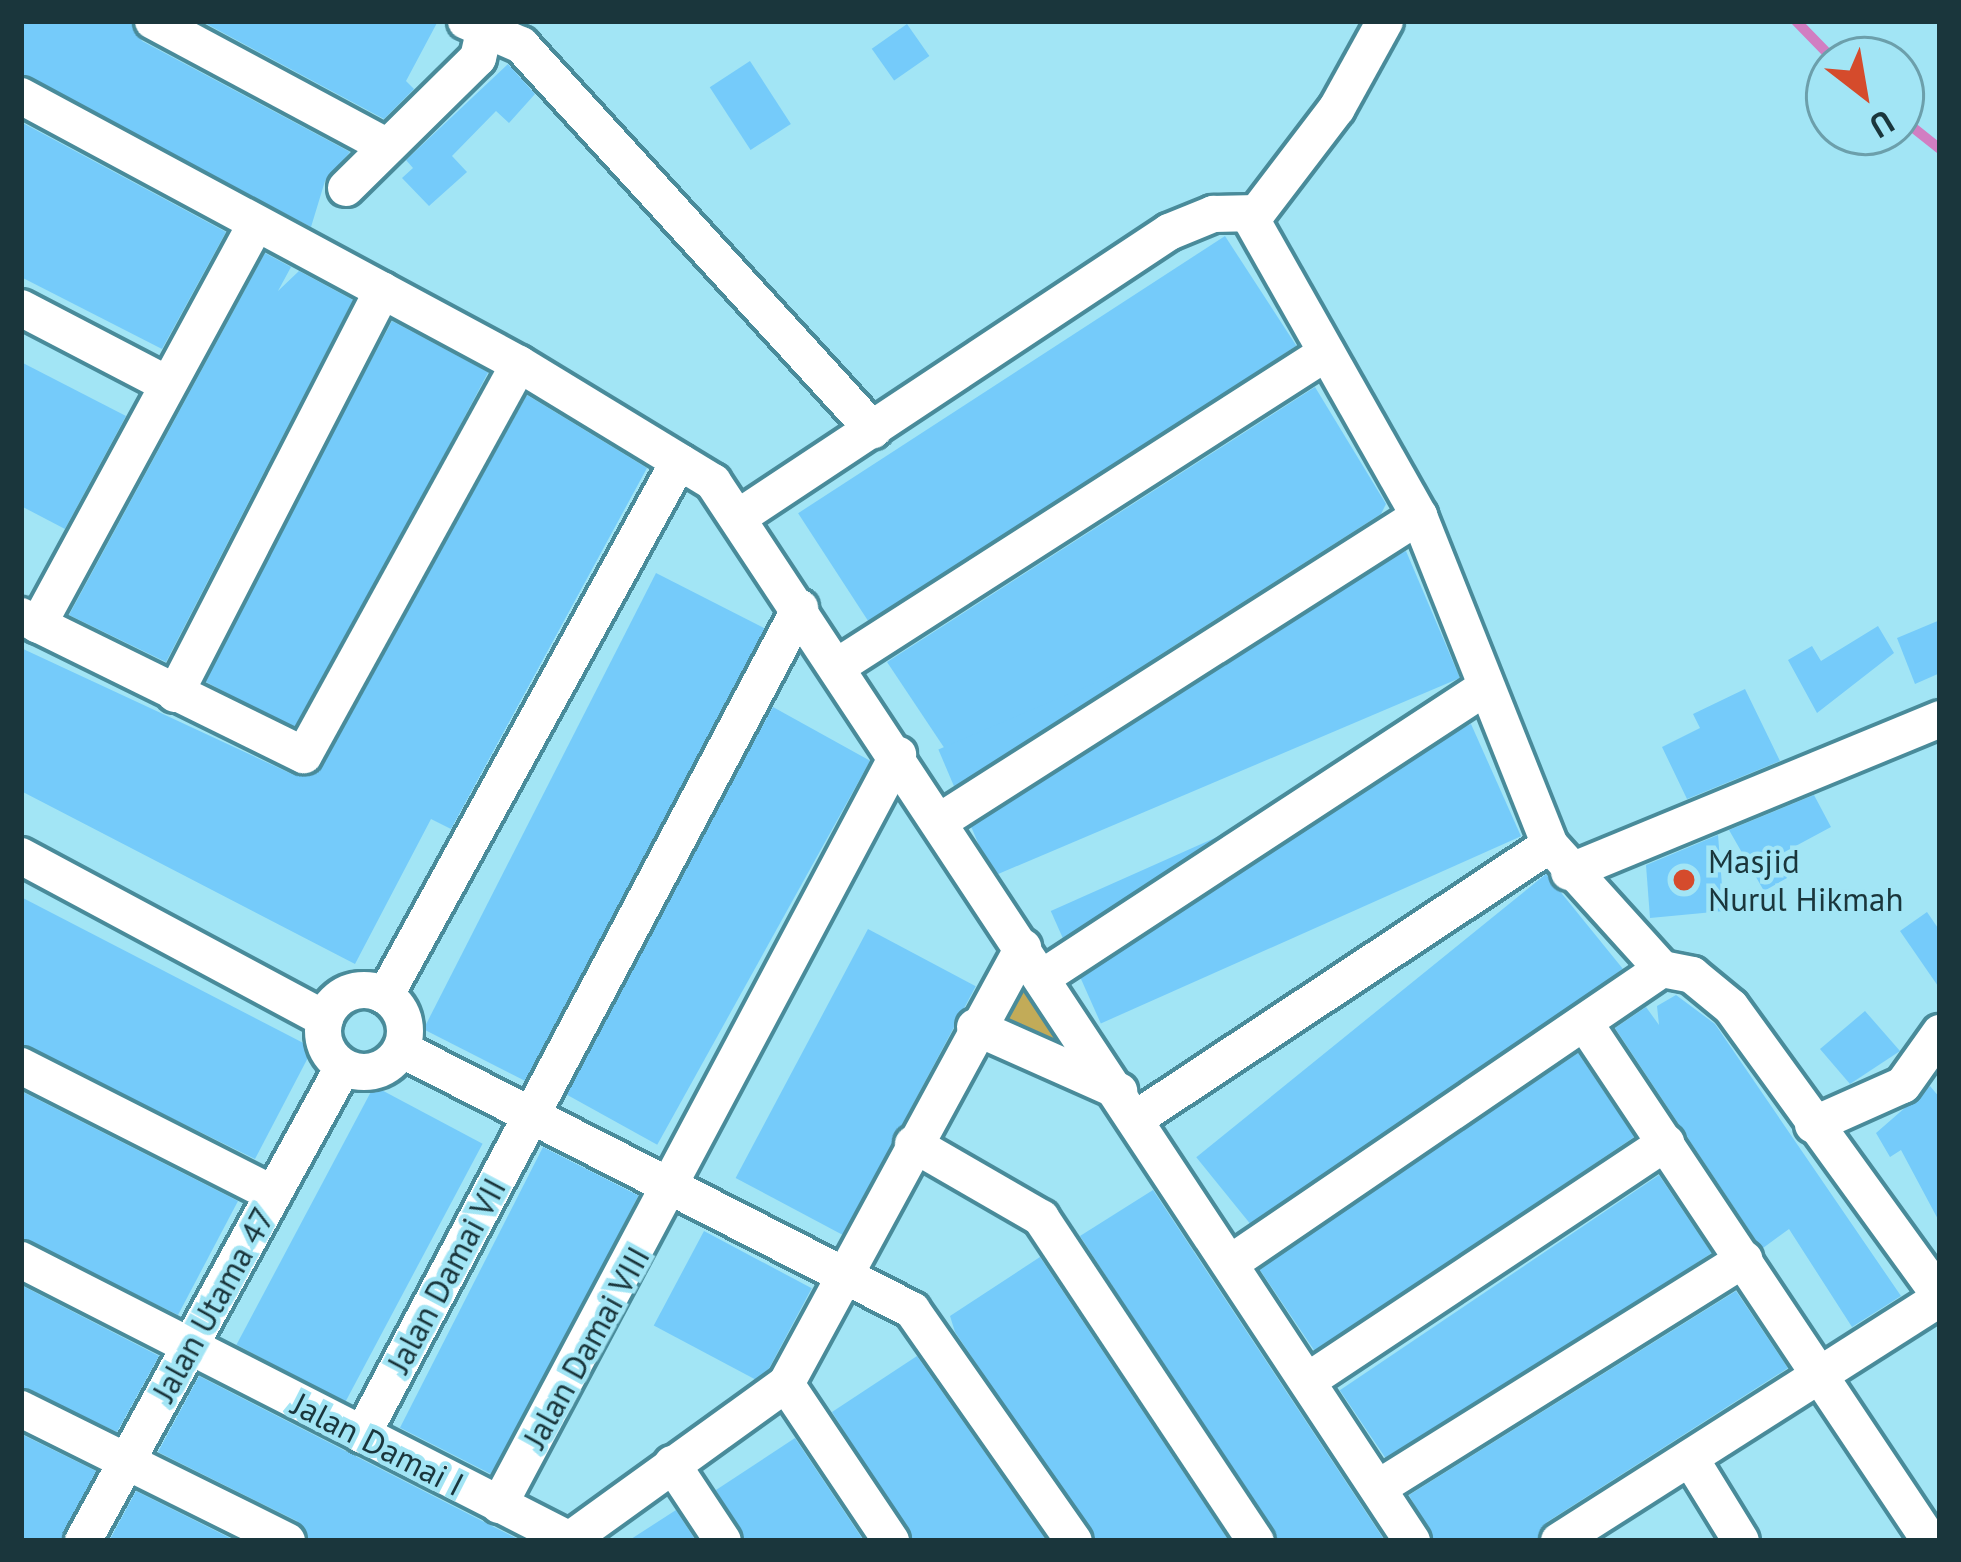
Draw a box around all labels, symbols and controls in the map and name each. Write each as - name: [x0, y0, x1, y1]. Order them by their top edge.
- north arrow: [1805, 36, 1925, 156]
- text: U: [1862, 101, 1902, 148]
- place label: Masjid Nurul Hikmah: [1708, 841, 1903, 919]
- marker: Masjid Nurul Hikmah: [1671, 867, 1697, 893]
- street label: Jalan Damai VII: [378, 1171, 514, 1379]
- street label: Jalan Utama 47: [143, 1200, 283, 1408]
- street label: Jalan Damai VIII: [514, 1239, 658, 1455]
- street label: Jalan Damai I: [286, 1384, 470, 1504]

